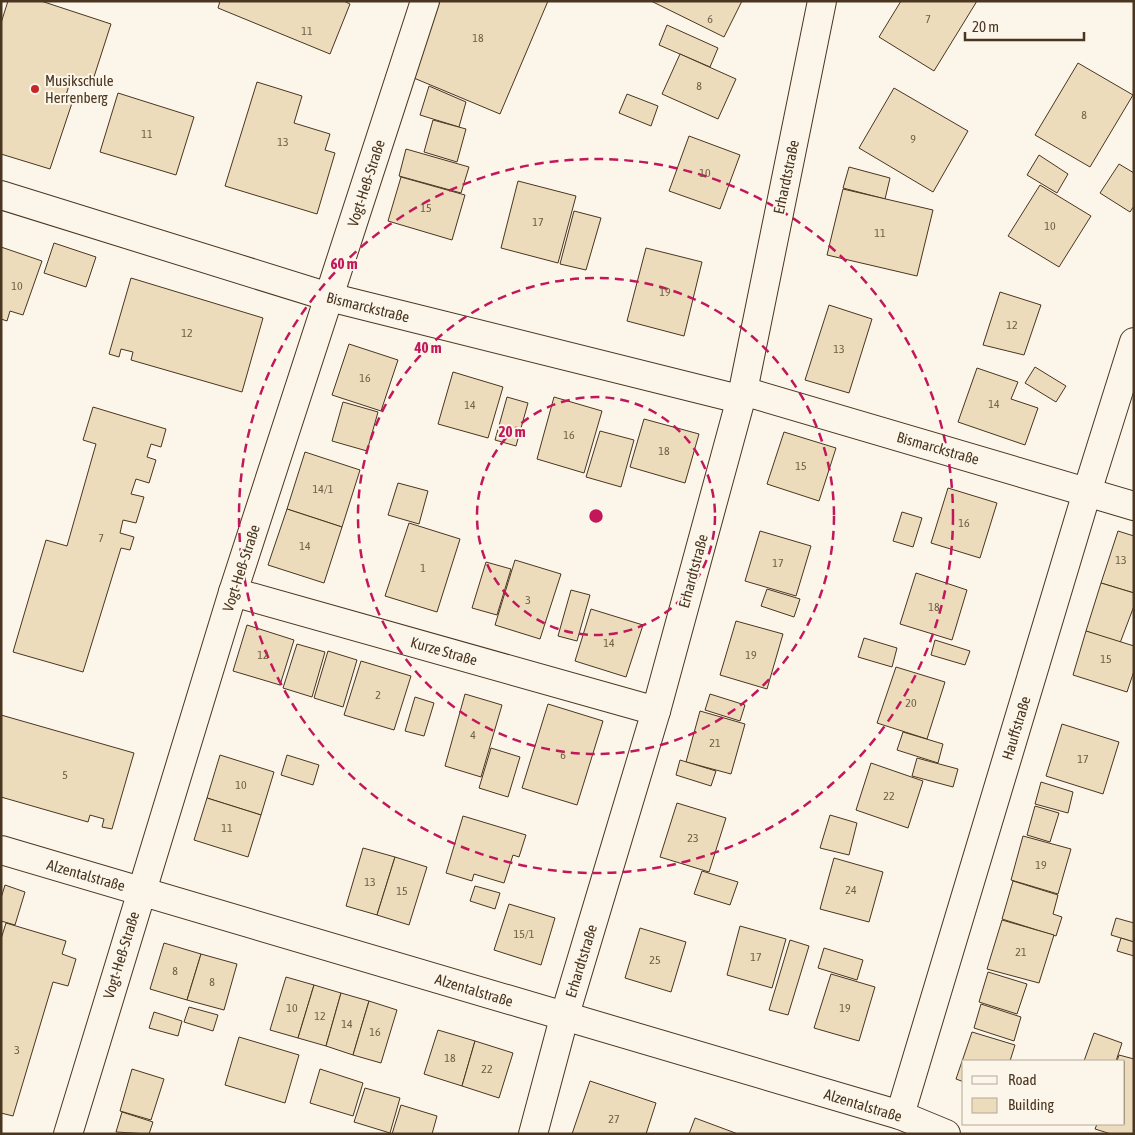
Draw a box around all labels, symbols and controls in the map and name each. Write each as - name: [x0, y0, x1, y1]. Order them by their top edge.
- scale bar: [965, 10, 1084, 42]
- house number: 6: [707, 12, 713, 26]
- house number: 7: [925, 12, 931, 26]
- text: 20 m: [972, 18, 999, 35]
- house number: 11: [301, 24, 313, 38]
- house number: 18: [472, 31, 484, 45]
- place label: Musikschule Herrenberg: [45, 72, 114, 106]
- house number: 8: [696, 79, 702, 93]
- marker: Musikschule Herrenberg: [29, 83, 41, 95]
- house number: 8: [1081, 108, 1087, 122]
- house number: 11: [141, 127, 153, 141]
- house number: 9: [910, 132, 916, 146]
- house number: 13: [277, 135, 289, 149]
- street label: Vogt-Heß-Straße: [344, 137, 388, 229]
- street label: Erhardtstraße: [770, 138, 802, 216]
- house number: 10: [699, 166, 711, 180]
- house number: 15: [420, 201, 432, 215]
- house number: 17: [532, 215, 544, 229]
- house number: 10: [1044, 219, 1056, 233]
- house number: 11: [874, 226, 886, 240]
- text: 60 m: [331, 255, 358, 272]
- house number: 10: [11, 279, 23, 293]
- house number: 19: [659, 285, 671, 299]
- street label: Bismarckstraße: [325, 288, 411, 326]
- house number: 12: [1006, 318, 1018, 332]
- house number: 12: [181, 326, 193, 340]
- text: 40 m: [414, 339, 442, 356]
- house number: 13: [833, 342, 845, 356]
- house number: 16: [359, 371, 371, 385]
- house number: 14: [988, 397, 1000, 411]
- house number: 14: [464, 398, 476, 412]
- text: 20 m: [499, 423, 526, 440]
- house number: 16: [563, 428, 575, 442]
- street label: Bismarckstraße: [895, 428, 981, 468]
- house number: 18: [658, 444, 670, 458]
- house number: 15: [795, 459, 807, 473]
- house number: 14/1: [313, 482, 334, 496]
- centre of rings: [587, 507, 605, 525]
- house number: 16: [958, 516, 970, 530]
- street label: Vogt-Heß-Straße: [219, 522, 263, 614]
- house number: 7: [98, 531, 104, 545]
- street label: Erhardtstraße: [675, 532, 711, 610]
- house number: 14: [299, 539, 311, 553]
- house number: 13: [1115, 553, 1127, 567]
- house number: 17: [772, 556, 784, 570]
- house number: 1: [420, 561, 426, 575]
- house number: 3: [525, 593, 531, 607]
- house number: 18: [928, 600, 940, 614]
- street label: Kurze Straße: [409, 633, 479, 669]
- house number: 14: [603, 636, 615, 650]
- house number: 12: [257, 648, 269, 662]
- house number: 19: [745, 648, 757, 662]
- house number: 15: [1100, 652, 1112, 666]
- house number: 2: [375, 688, 381, 702]
- street label: Hauffstraße: [998, 694, 1034, 762]
- house number: 20: [905, 696, 917, 710]
- house number: 4: [470, 728, 476, 742]
- house number: 21: [709, 736, 721, 750]
- house number: 6: [560, 748, 566, 762]
- house number: 17: [1077, 752, 1089, 766]
- house number: 5: [62, 768, 68, 782]
- house number: 10: [235, 778, 247, 792]
- house number: 22: [883, 789, 895, 803]
- house number: 11: [221, 821, 233, 835]
- house number: 23: [687, 831, 699, 845]
- street label: Alzentalstraße: [45, 856, 127, 894]
- house number: 19: [1035, 858, 1047, 872]
- house number: 13: [364, 875, 376, 889]
- house number: 24: [845, 883, 857, 897]
- house number: 15: [396, 884, 408, 898]
- street label: Vogt-Heß-Straße: [100, 909, 142, 1001]
- street label: Erhardtstraße: [562, 922, 600, 1000]
- house number: 15/1: [514, 927, 535, 941]
- house number: 21: [1015, 945, 1027, 959]
- house number: 17: [750, 950, 762, 964]
- house number: 25: [649, 953, 661, 967]
- house number: 8: [172, 964, 178, 978]
- street label: Alzentalstraße: [433, 970, 515, 1010]
- house number: 8: [209, 975, 215, 989]
- house number: 10: [286, 1001, 298, 1015]
- house number: 19: [839, 1001, 851, 1015]
- house number: 12: [314, 1009, 326, 1023]
- house number: 14: [341, 1017, 353, 1031]
- house number: 16: [369, 1025, 381, 1039]
- house number: 3: [14, 1043, 20, 1057]
- house number: 18: [444, 1051, 456, 1065]
- legend: [962, 1060, 1125, 1125]
- house number: 22: [481, 1062, 493, 1076]
- text: Road: [1008, 1071, 1037, 1088]
- street label: Alzentalstraße: [822, 1085, 904, 1125]
- text: Building: [1008, 1096, 1054, 1113]
- house number: 27: [608, 1112, 620, 1126]

